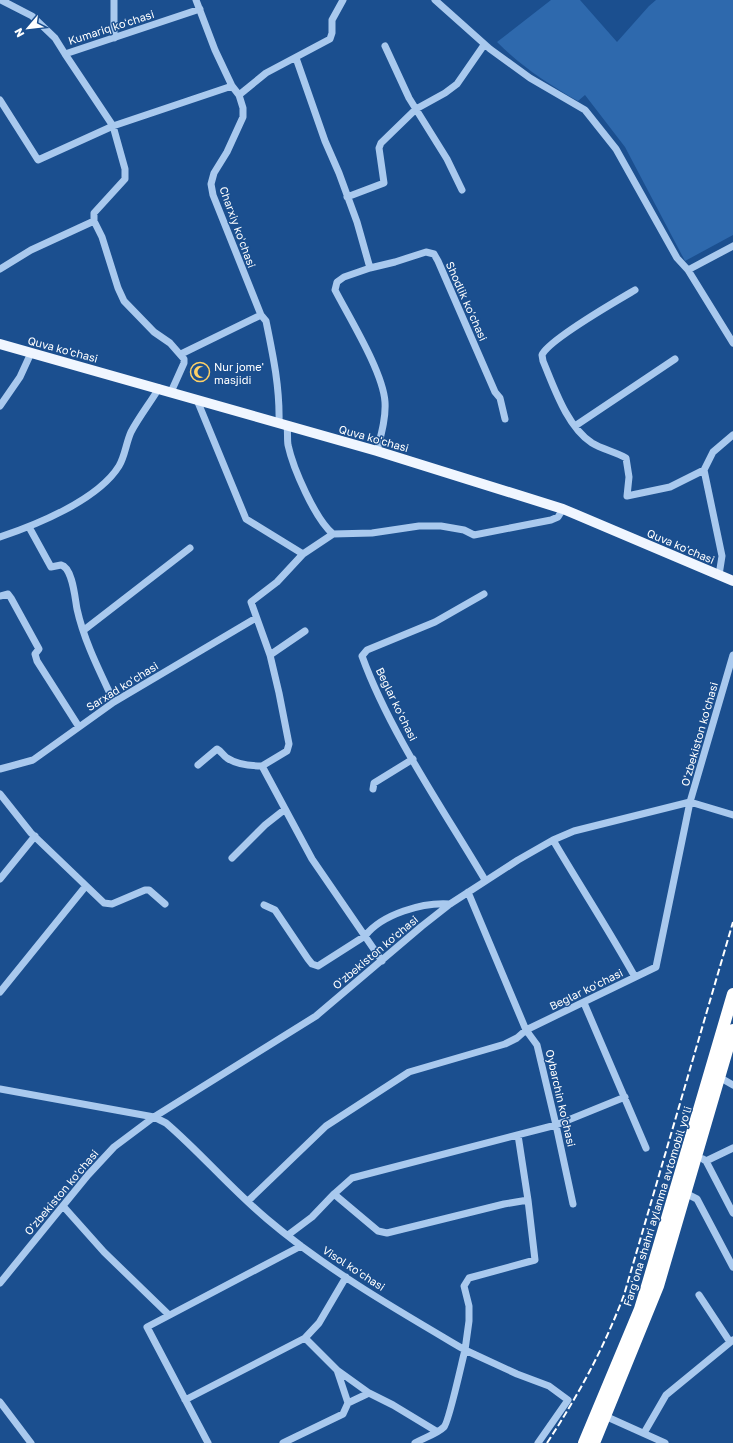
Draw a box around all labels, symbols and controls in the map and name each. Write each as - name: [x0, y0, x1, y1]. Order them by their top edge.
- street label: Kumariq koʻchasi: [66, 7, 156, 47]
- north arrow: [8, 8, 48, 48]
- text: N: [11, 26, 26, 40]
- street label: Charxiy koʻchasi: [217, 185, 259, 269]
- street label: Shodlik koʻchasi: [444, 259, 490, 343]
- street label: Quva ko'chasi: [26, 333, 100, 365]
- place label: Nur jome' masjidi: [214, 360, 264, 386]
- mosque icon: Nur jome' masjidi: [189, 361, 211, 383]
- street label: Quva ko'chasi: [338, 422, 411, 454]
- street label: Quva ko'chasi: [645, 526, 717, 566]
- street label: Sarxad koʻchasi: [84, 659, 160, 713]
- street label: Beglar koʻchasi: [374, 665, 420, 743]
- street label: O'zbekiston ko'chasi: [678, 680, 720, 788]
- street label: O'zbekiston ko'chasi: [330, 912, 420, 992]
- street label: Beglar koʻchasi: [547, 966, 625, 1012]
- street label: Oybarchin koʻchasi: [543, 1048, 579, 1148]
- street label: Fargʻona shahri aylanma avtomobil yoʻli: [620, 1104, 694, 1308]
- street label: O'zbekiston ko'chasi: [21, 1147, 101, 1237]
- street label: Visol koʻchasi: [320, 1243, 388, 1293]

